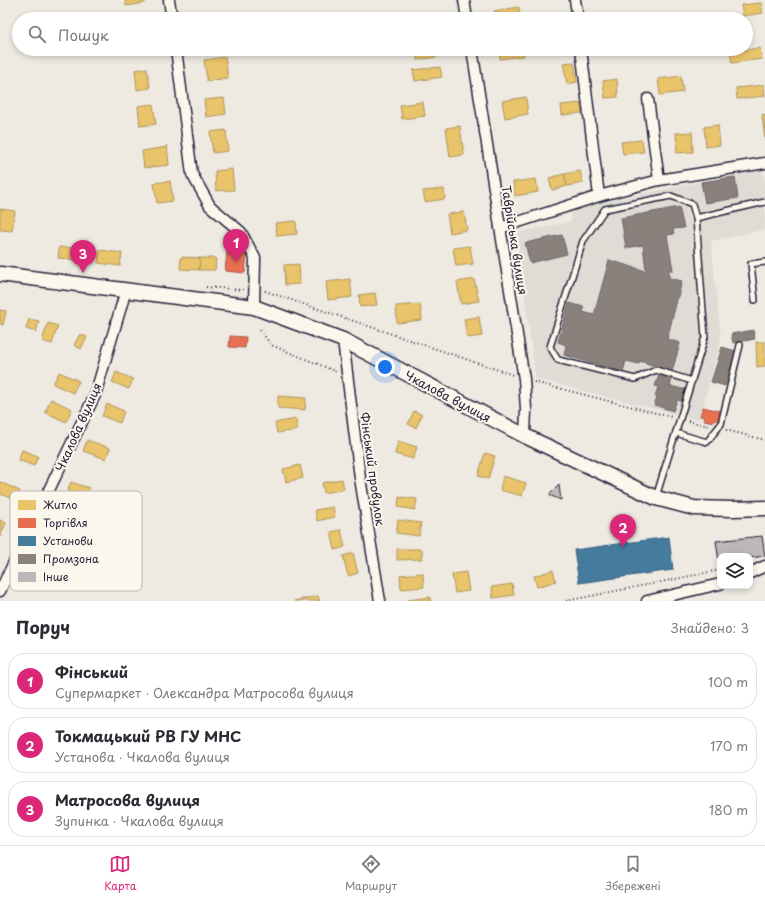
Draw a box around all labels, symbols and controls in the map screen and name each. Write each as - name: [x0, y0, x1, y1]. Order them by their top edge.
- search box: [12, 12, 753, 56]
- icon: search: [26, 23, 48, 45]
- text: Пошук: [58, 23, 109, 46]
- street label: Таврійська вулиця: [497, 184, 533, 296]
- pin: 1: [223, 229, 249, 262]
- pin: 3: [70, 240, 96, 273]
- your location: [375, 357, 395, 377]
- street label: Чкалова вулиця: [402, 366, 494, 426]
- street label: Чкалова вулиця: [50, 380, 106, 474]
- street label: Фінський провулок: [356, 411, 390, 528]
- legend: [10, 491, 142, 591]
- text: Житло: [43, 496, 77, 513]
- text: Торгівля: [43, 514, 88, 531]
- pin: 2: [610, 514, 636, 547]
- text: Установи: [43, 532, 93, 549]
- text: Промзона: [43, 550, 99, 567]
- map controls: [717, 553, 753, 589]
- button: layers: [717, 553, 753, 589]
- text: Інше: [43, 568, 69, 585]
- text: Поруч: [16, 614, 70, 640]
- text: Знайдено: 3: [671, 618, 749, 637]
- text: Фінський: [55, 660, 128, 683]
- text: 1: [27, 672, 33, 691]
- text: 100 m: [708, 672, 748, 691]
- text: Супермаркет · Олександра Матросова вулиця: [55, 683, 354, 702]
- text: Токмацький РВ ГУ МНС: [55, 724, 241, 747]
- text: 2: [25, 736, 35, 755]
- text: 170 m: [710, 736, 748, 755]
- text: Установа · Чкалова вулиця: [55, 747, 230, 766]
- text: Матросова вулиця: [55, 788, 200, 811]
- text: 3: [26, 800, 34, 819]
- text: 180 m: [709, 800, 748, 819]
- text: Зупинка · Чкалова вулиця: [55, 811, 224, 830]
- tab: Карта: [104, 853, 137, 894]
- tab: Маршрут: [345, 853, 397, 894]
- tab: Збережені: [605, 853, 661, 894]

